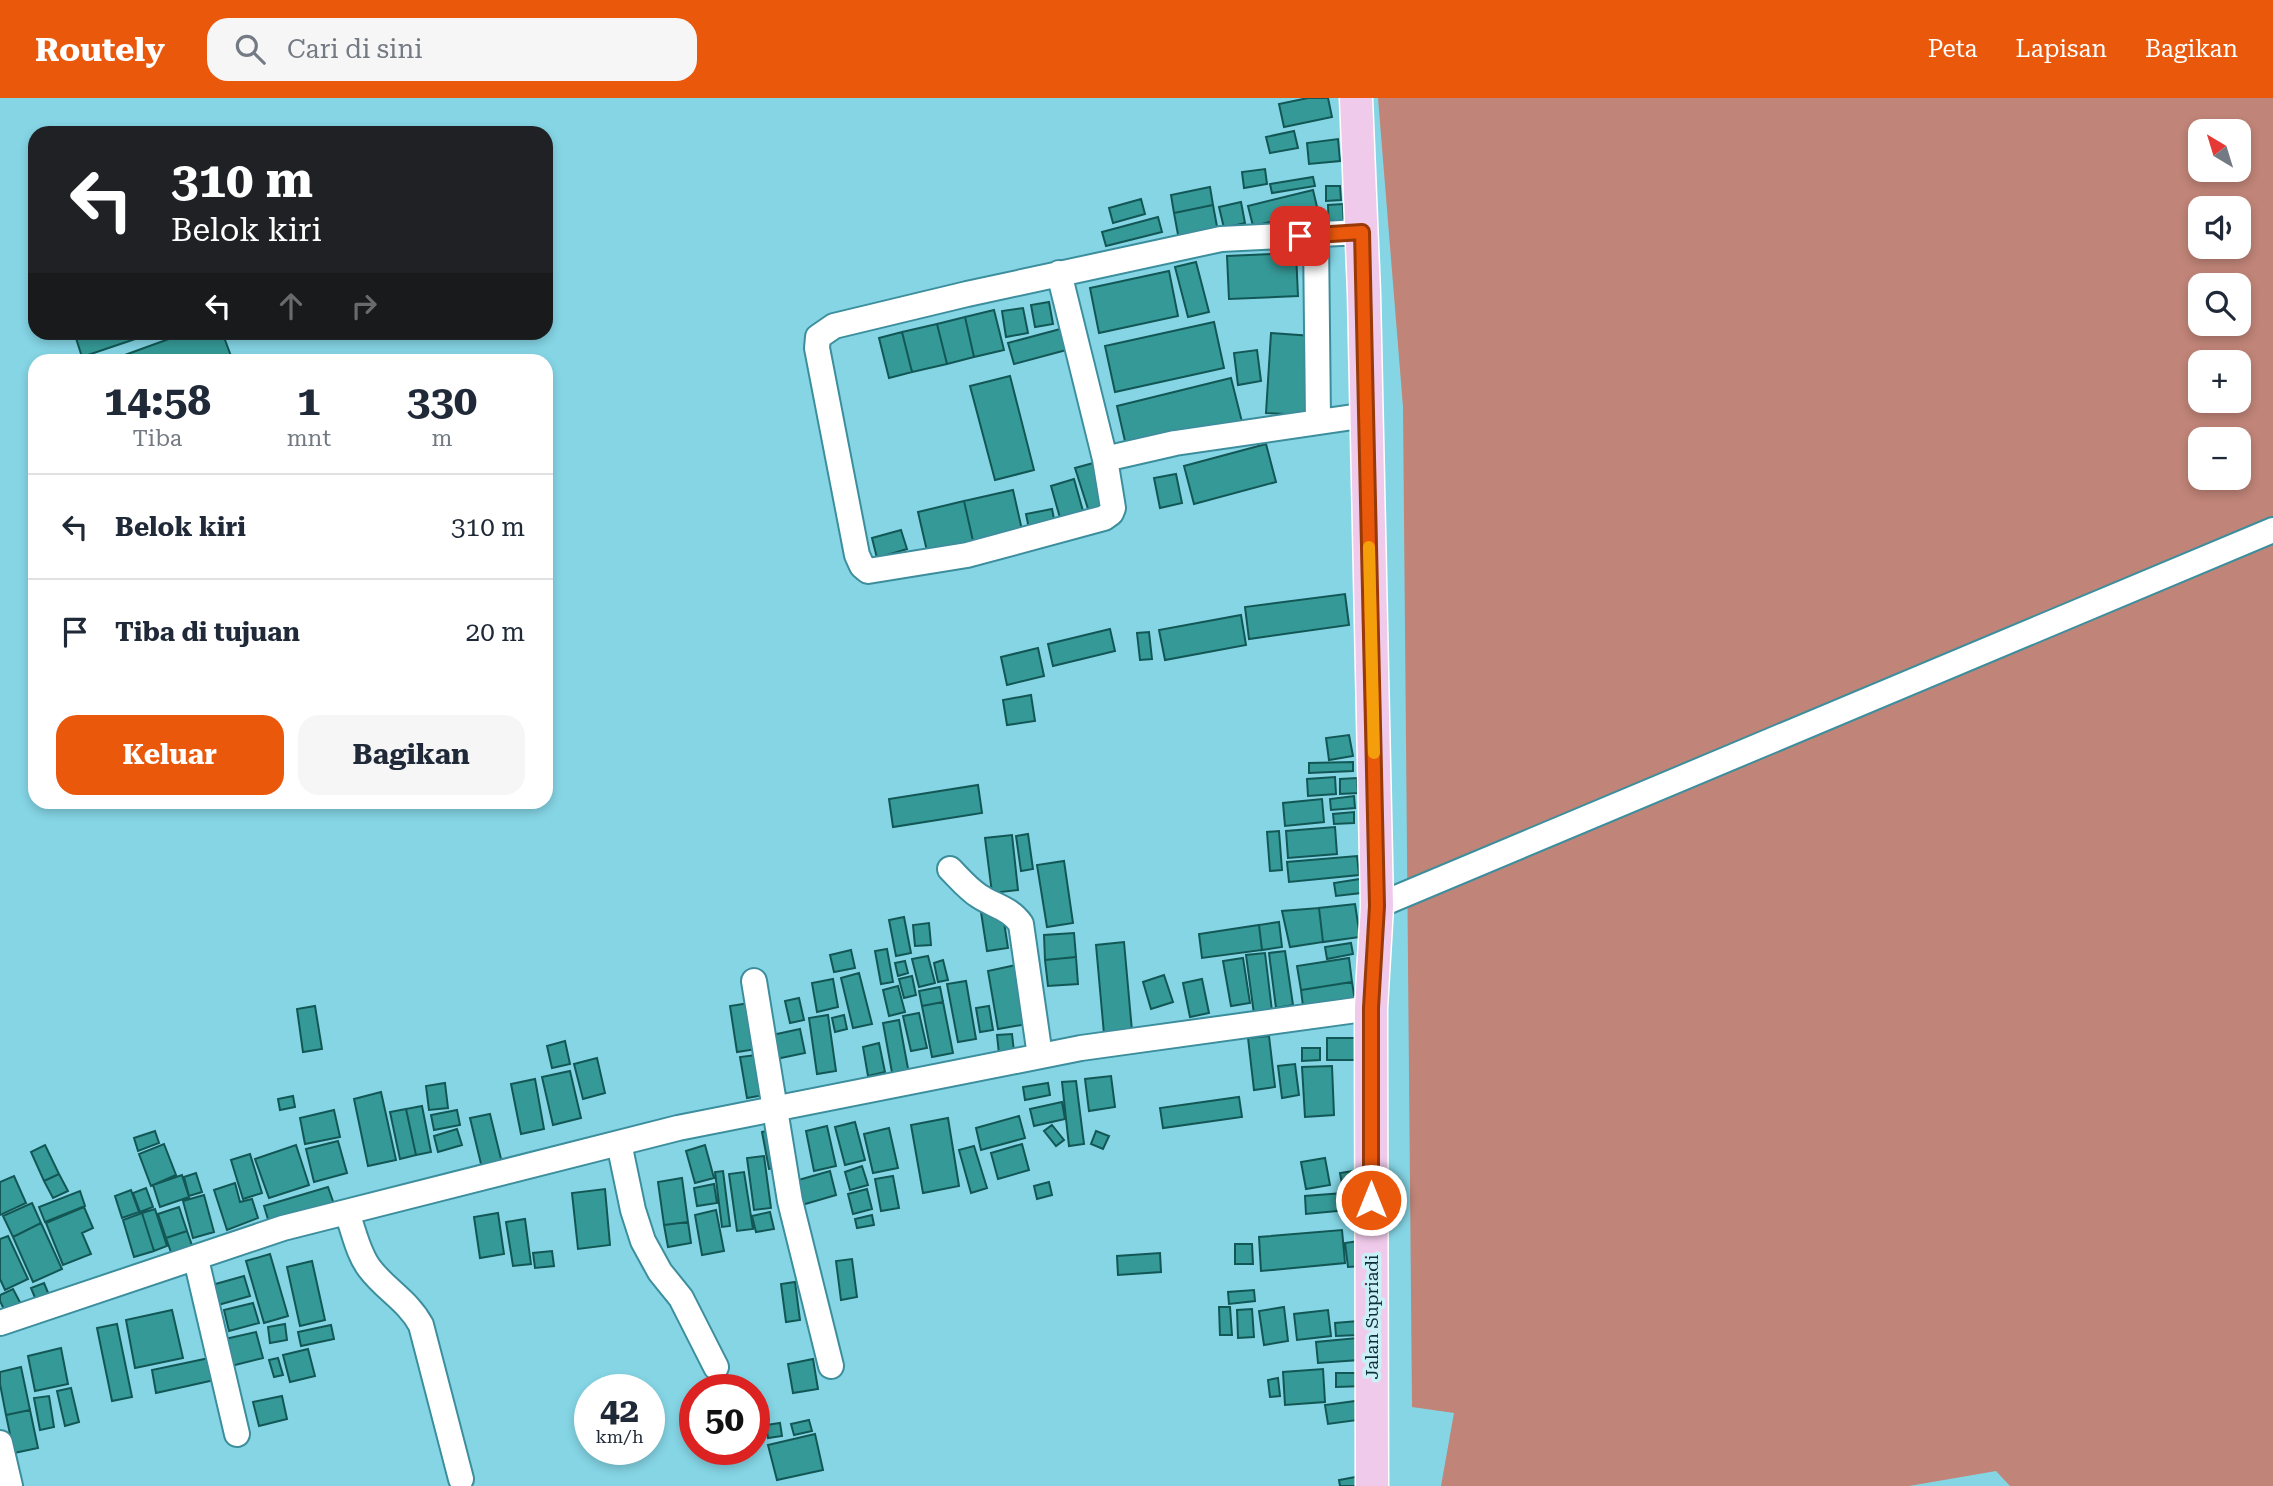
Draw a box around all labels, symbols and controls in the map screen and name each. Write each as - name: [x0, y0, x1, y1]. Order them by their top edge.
- search box: [207, 18, 697, 81]
- text: Routely: [35, 30, 165, 69]
- icon: search: [231, 30, 269, 68]
- text: Cari di sini: [287, 34, 422, 64]
- text: Peta: [1928, 35, 1978, 63]
- text: Lapisan: [2016, 35, 2107, 63]
- text: Bagikan: [2145, 35, 2238, 63]
- north arrow: [2188, 119, 2250, 182]
- map controls: [2188, 119, 2251, 490]
- text: 310 m: [171, 152, 313, 209]
- icon: left: [56, 154, 147, 245]
- button: sound: [2188, 196, 2251, 259]
- pin: [1270, 206, 1330, 266]
- text: Belok kiri: [171, 211, 322, 249]
- icon: arrive: [1281, 217, 1319, 255]
- button: search: [2188, 273, 2251, 336]
- icon: left: [199, 287, 237, 325]
- icon: ahead: [272, 287, 310, 325]
- icon: right: [345, 287, 383, 325]
- button: +: [2188, 350, 2251, 413]
- text: 14:58: [104, 376, 211, 425]
- text: 1: [297, 376, 321, 425]
- text: 330: [407, 376, 477, 425]
- text: Tiba: [132, 425, 182, 452]
- text: mnt: [287, 425, 331, 452]
- text: m: [432, 425, 453, 452]
- button: −: [2188, 427, 2251, 490]
- icon: left: [56, 508, 94, 546]
- text: Belok kiri: [115, 512, 246, 542]
- text: 310 m: [451, 512, 525, 542]
- icon: arrive: [56, 613, 94, 651]
- text: Tiba di tujuan: [115, 617, 300, 647]
- text: 20 m: [466, 617, 525, 647]
- button: Keluar: [56, 715, 284, 795]
- button: Bagikan: [298, 715, 525, 795]
- position arrow: [1334, 1163, 1408, 1237]
- street label: Jalan Supriadi: [1361, 1254, 1382, 1380]
- speed limit sign: 50: [679, 1374, 770, 1465]
- text: 42: [600, 1390, 639, 1431]
- text: km/h: [595, 1426, 644, 1447]

